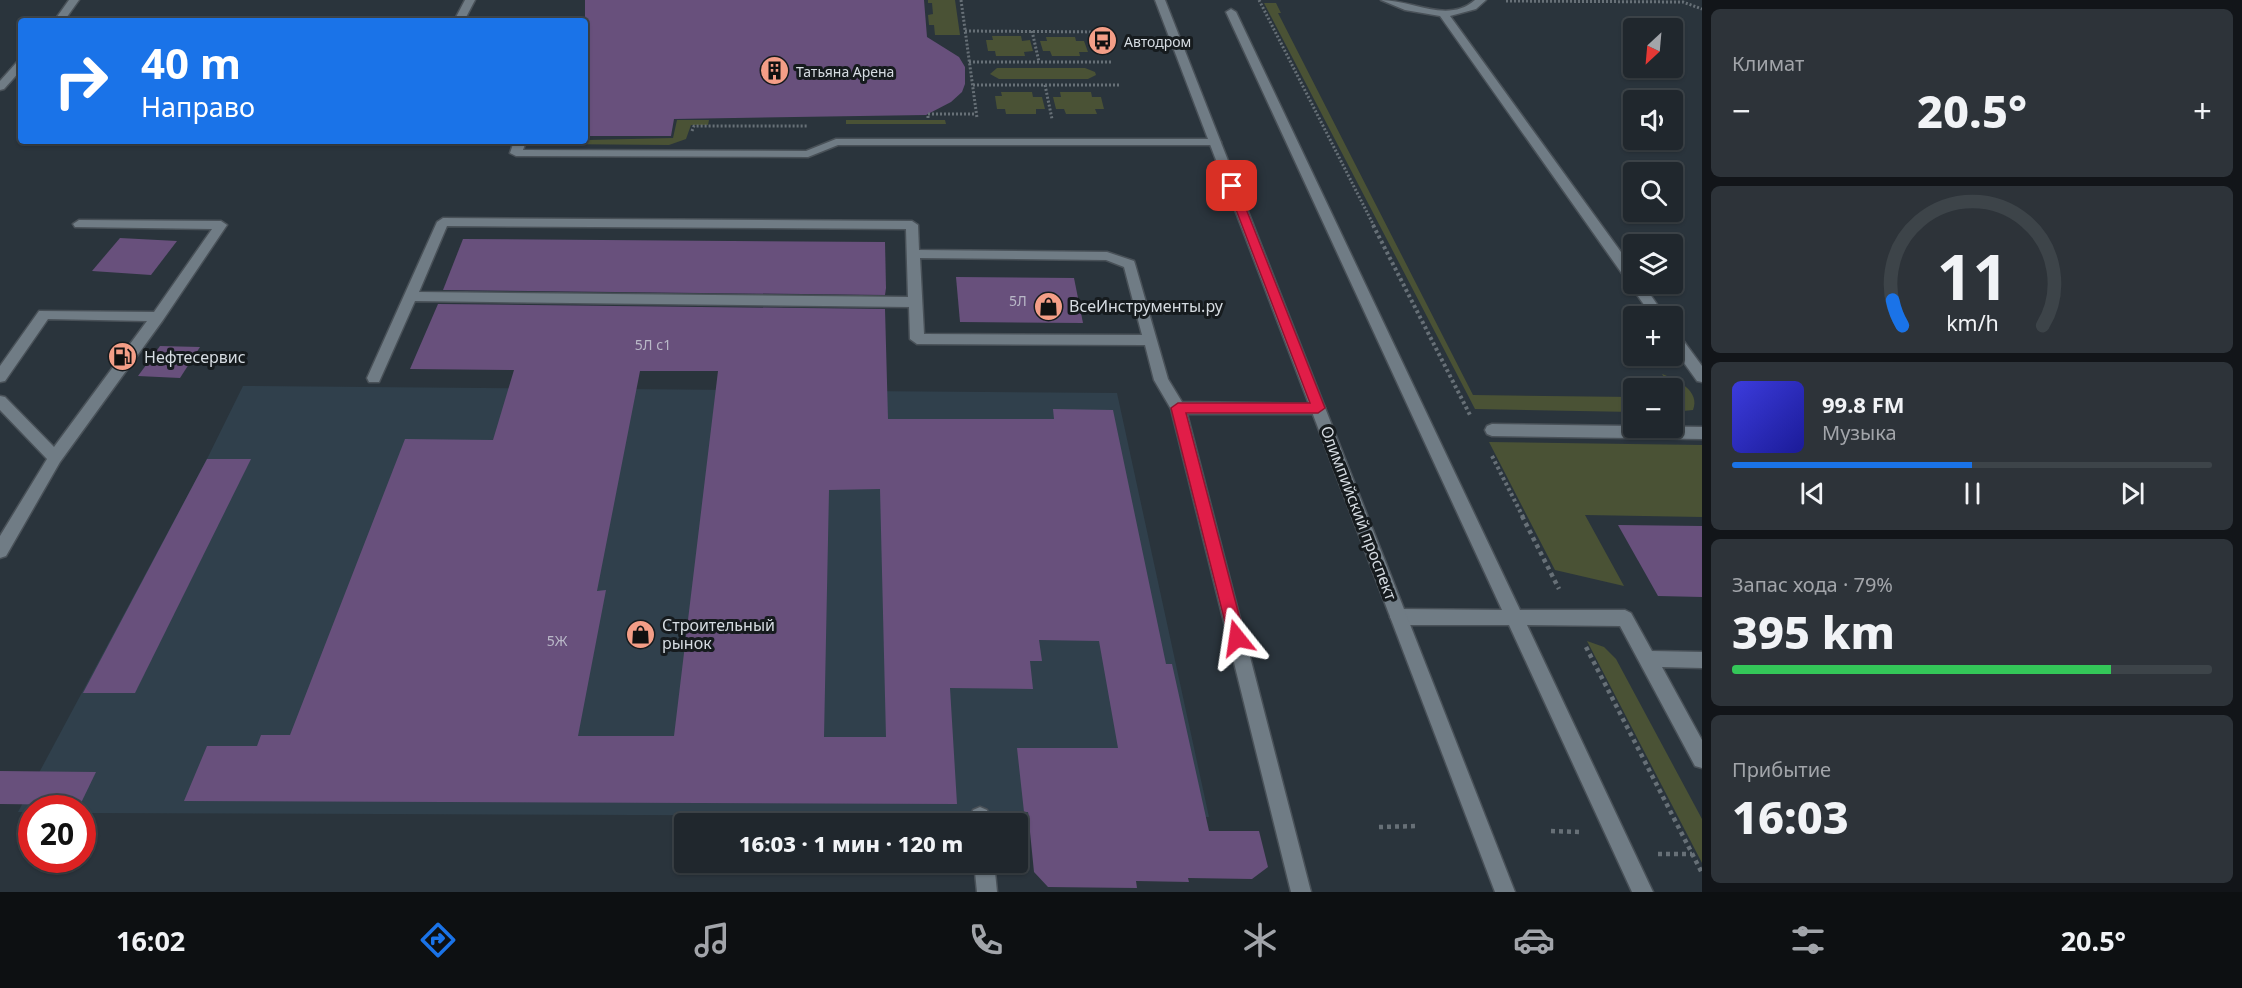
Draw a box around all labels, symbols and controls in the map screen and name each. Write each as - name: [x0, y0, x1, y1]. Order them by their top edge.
- north arrow: [1623, 18, 1683, 78]
- map controls: [1623, 18, 1683, 438]
- bus stop icon: Автодром: [1087, 25, 1119, 57]
- place label: Автодром: [1124, 32, 1191, 51]
- text: 40 m: [141, 34, 241, 91]
- icon: right: [42, 42, 120, 120]
- text: Климат: [1732, 50, 1804, 77]
- building icon: Татьяна Арена: [759, 55, 791, 87]
- place label: Татьяна Арена: [796, 62, 894, 81]
- text: 20.5°: [1917, 80, 2027, 141]
- text: Направо: [141, 88, 255, 125]
- text: −: [1732, 88, 1751, 133]
- text: +: [2193, 88, 2212, 133]
- button: sound: [1623, 90, 1683, 150]
- pin: [1206, 160, 1257, 211]
- button: search: [1623, 162, 1683, 222]
- icon: arrive: [1215, 169, 1248, 202]
- button: layers: [1623, 234, 1683, 294]
- text: 11: [1936, 234, 2008, 319]
- shop icon: ВсеИнструменты.ру: [1032, 290, 1064, 322]
- house number: 5Л: [1009, 291, 1027, 310]
- place label: ВсеИнструменты.ру: [1069, 295, 1224, 317]
- button: +: [1623, 306, 1683, 366]
- text: km/h: [1946, 309, 1998, 338]
- house number: 5Л с1: [635, 335, 671, 354]
- fuel station icon: Нефтесервис: [107, 341, 139, 373]
- place label: Нефтесервис: [144, 346, 246, 368]
- button: −: [1623, 378, 1683, 438]
- text: 99.8 FM: [1822, 389, 1904, 419]
- text: Музыка: [1822, 419, 1897, 446]
- street label: Олимпийский проспект: [1316, 423, 1403, 604]
- icon: previous: [1796, 477, 1829, 510]
- icon: pause: [1956, 477, 1989, 510]
- icon: next: [2116, 477, 2149, 510]
- text: Запас хода · 79%: [1732, 571, 1893, 598]
- text: 395 km: [1732, 601, 1895, 662]
- position arrow: [1205, 606, 1269, 670]
- place label: Строительный рынок: [662, 614, 775, 654]
- shop icon: Строительный рынок: [625, 618, 657, 650]
- house number: 5Ж: [547, 631, 568, 650]
- text: Прибытие: [1732, 756, 1831, 783]
- text: 16:03: [1732, 786, 1849, 847]
- speed limit sign: 20: [18, 795, 96, 873]
- text: 16:03 · 1 мин · 120 m: [739, 828, 963, 858]
- icon: directions: [417, 919, 459, 961]
- icon: music: [691, 919, 733, 961]
- icon: phone: [965, 919, 1007, 961]
- icon: climate: [1239, 919, 1281, 961]
- icon: car: [1513, 919, 1555, 961]
- icon: filters: [1787, 919, 1829, 961]
- text: 16:02: [116, 922, 185, 959]
- text: 20.5°: [2061, 922, 2126, 959]

